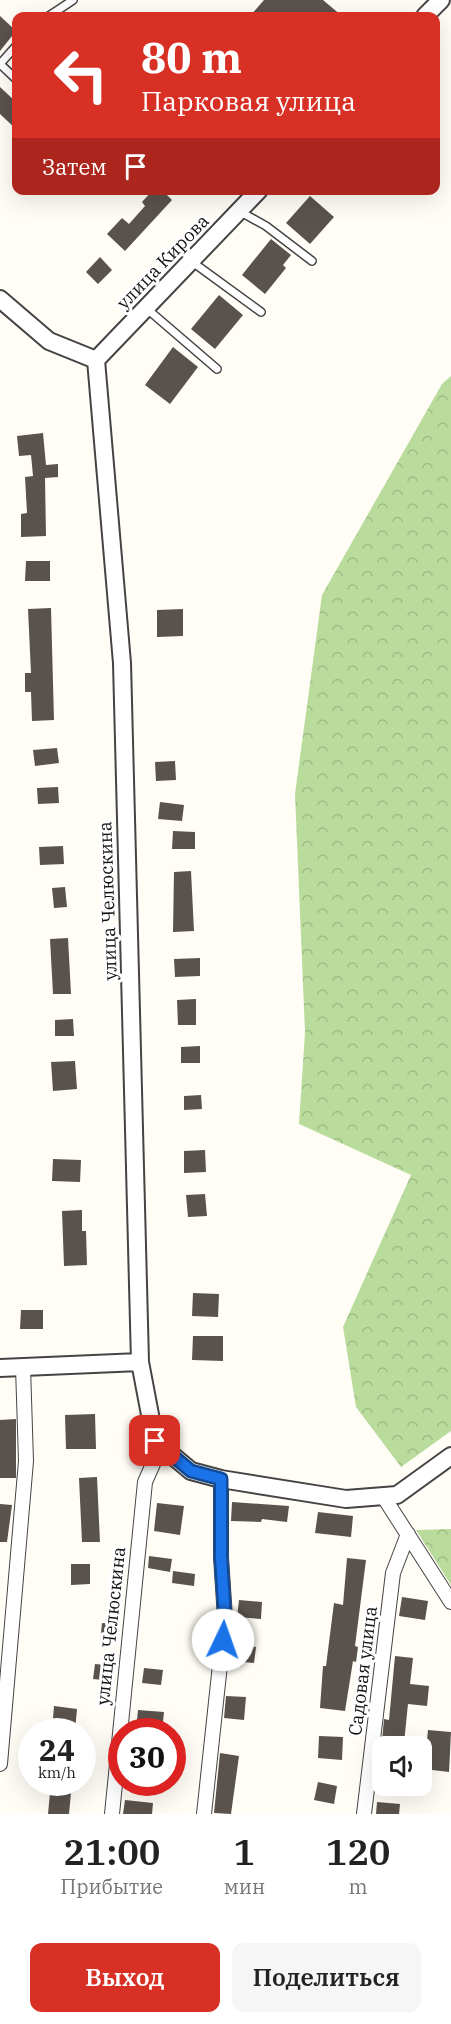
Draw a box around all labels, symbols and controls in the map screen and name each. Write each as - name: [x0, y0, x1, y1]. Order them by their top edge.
- text: 80 m: [141, 30, 242, 85]
- icon: left: [42, 36, 120, 114]
- text: Парковая улица: [141, 83, 356, 118]
- icon: arrive: [119, 150, 152, 183]
- text: Затем: [42, 152, 107, 181]
- street label: улица Кирова: [112, 209, 214, 314]
- street label: улица Челюскина: [93, 821, 122, 981]
- pin: [129, 1415, 180, 1466]
- icon: arrive: [138, 1424, 171, 1457]
- street label: улица Челюскина: [91, 1545, 130, 1706]
- street label: Садовая улица: [343, 1605, 382, 1737]
- position arrow: [191, 1608, 255, 1672]
- speed limit sign: 30: [108, 1718, 186, 1796]
- text: 24: [39, 1730, 75, 1769]
- map controls: [372, 1736, 432, 1796]
- button: sound: [372, 1736, 432, 1796]
- text: km/h: [38, 1763, 76, 1782]
- text: 21:00: [63, 1828, 160, 1875]
- text: 1: [234, 1828, 255, 1875]
- text: 120: [326, 1828, 390, 1875]
- text: Прибытие: [61, 1873, 163, 1900]
- text: мин: [224, 1873, 265, 1900]
- text: m: [349, 1873, 368, 1900]
- button: Выход: [30, 1943, 220, 2012]
- button: Поделиться: [232, 1943, 421, 2012]

